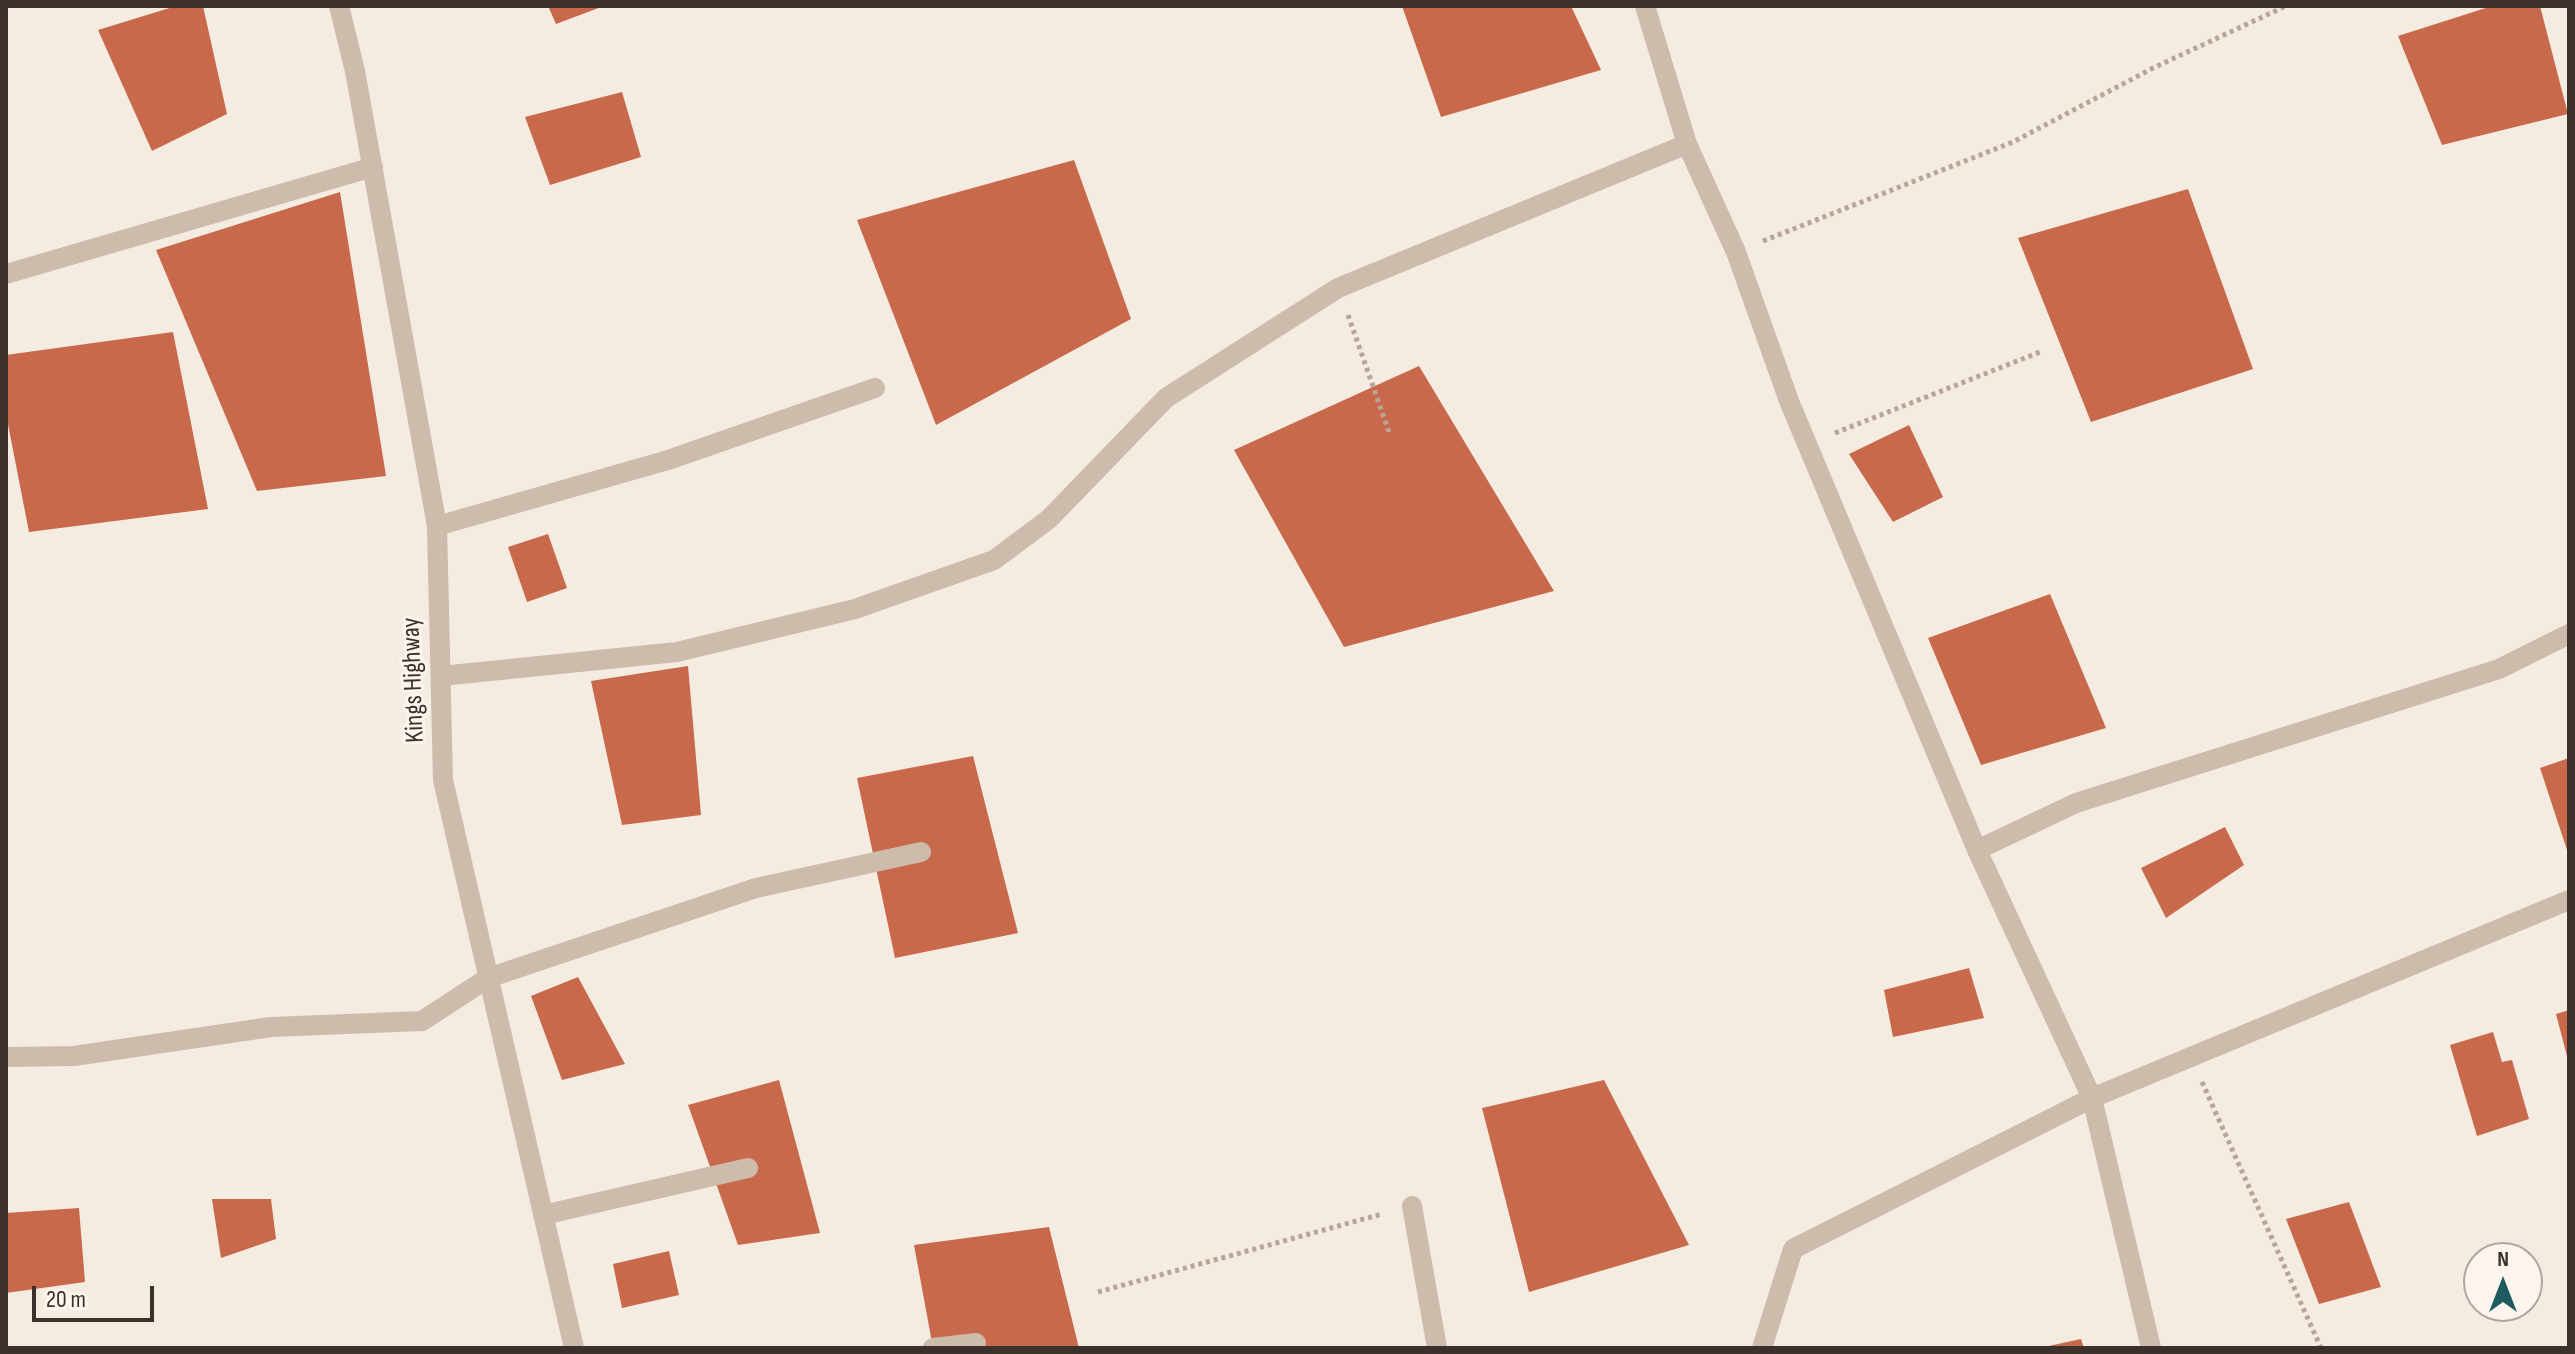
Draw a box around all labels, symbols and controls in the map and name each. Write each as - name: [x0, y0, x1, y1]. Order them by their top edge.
- street label: Kings Highway: [396, 617, 432, 743]
- north arrow: [2463, 1242, 2543, 1322]
- text: N: [2497, 1246, 2509, 1273]
- scale bar: [36, 1270, 158, 1320]
- text: 20 m: [46, 1285, 86, 1314]

